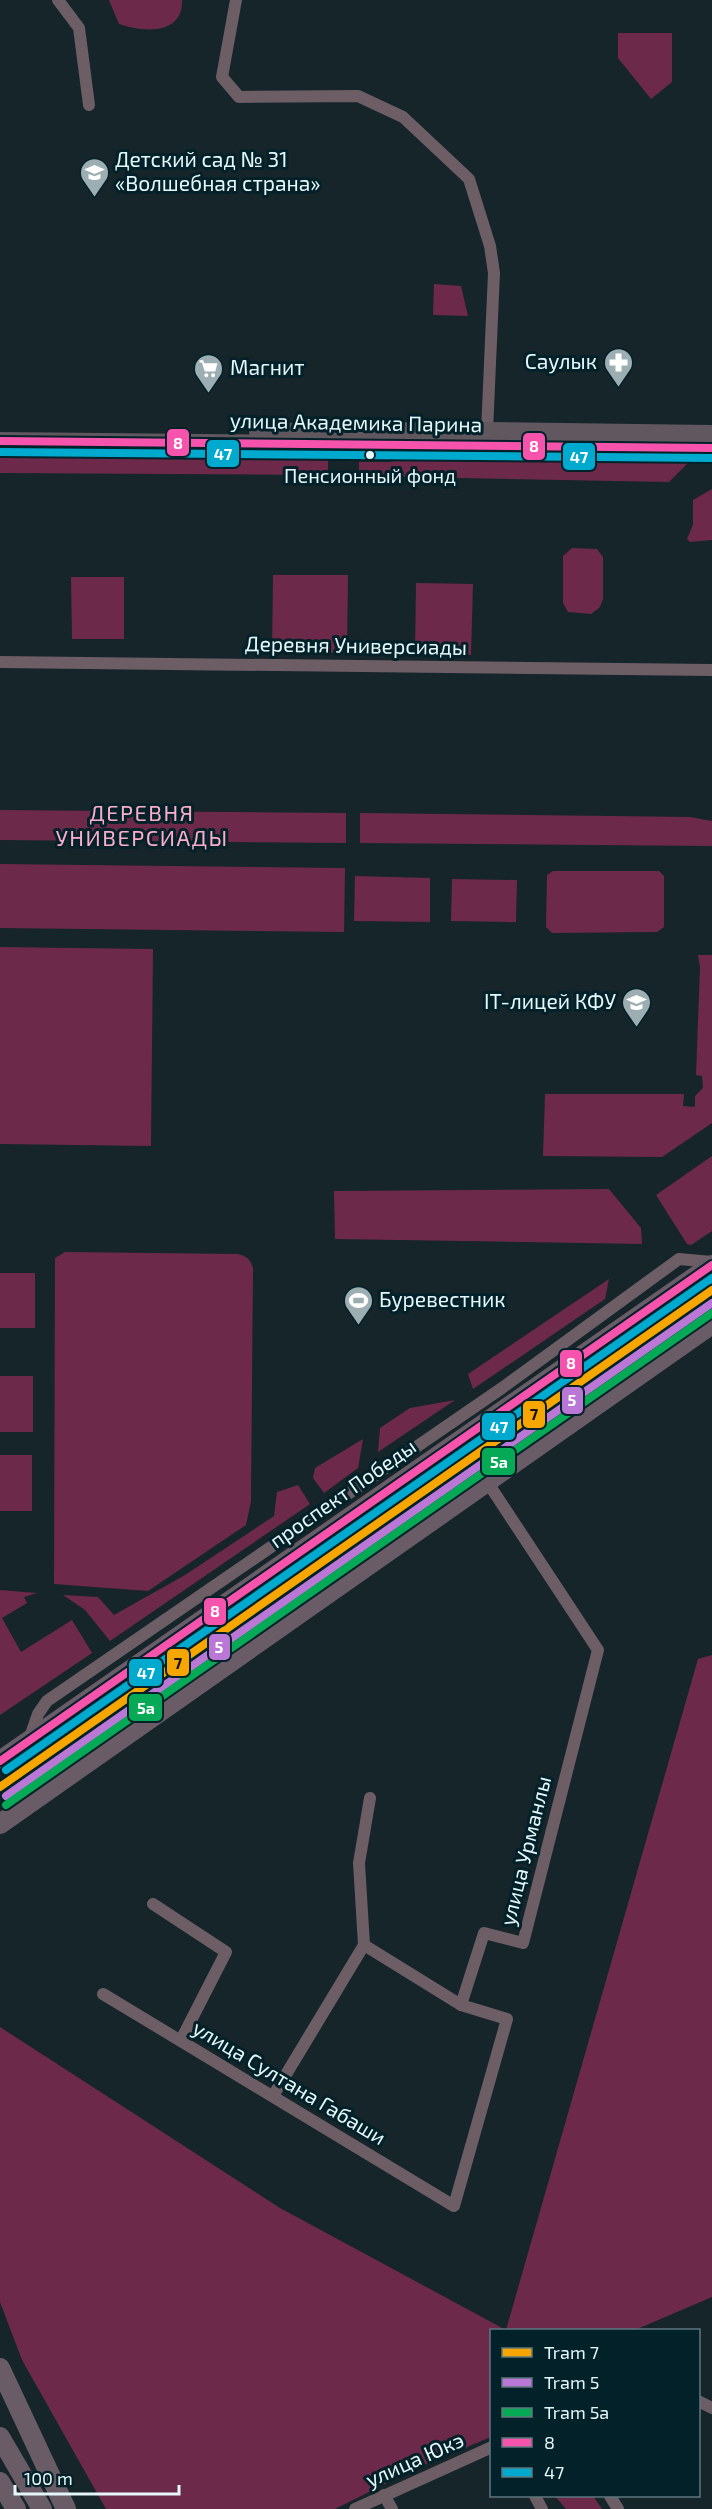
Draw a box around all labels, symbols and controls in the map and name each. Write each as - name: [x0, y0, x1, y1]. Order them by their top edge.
- place label: Детский сад № 31 «Волшебная страна»: [115, 146, 321, 195]
- school or university icon: Детский сад № 31 «Волшебная страна»: [78, 156, 110, 198]
- pharmacy icon: Саулык: [602, 346, 634, 388]
- place label: Саулык: [525, 348, 597, 374]
- supermarket icon: Магнит: [193, 352, 225, 394]
- place label: Магнит: [230, 354, 305, 379]
- street label: улица Академика Парина: [230, 407, 482, 437]
- line badge: 8: [166, 428, 190, 457]
- line badge: 8: [522, 432, 546, 461]
- text: 8: [173, 433, 183, 452]
- text: 8: [529, 436, 539, 455]
- line badge: 47: [206, 439, 240, 468]
- line badge: 47: [562, 442, 596, 471]
- text: 47: [214, 444, 233, 463]
- text: 47: [570, 447, 589, 466]
- marker: Пенсионный фонд: [364, 449, 376, 461]
- place label: Пенсионный фонд: [284, 463, 456, 487]
- street label: Деревня Универсиады: [245, 630, 467, 659]
- district label: ДЕРЕВНЯ УНИВЕРСИАДЫ: [55, 799, 229, 850]
- school or university icon: IT-лицей КФУ: [621, 986, 653, 1028]
- place label: IT-лицей КФУ: [484, 988, 616, 1013]
- sports icon: Буревестник: [342, 1284, 374, 1326]
- place label: Буревестник: [379, 1286, 506, 1312]
- line badge: 8: [559, 1349, 583, 1378]
- text: 8: [566, 1353, 576, 1372]
- line badge: 5: [561, 1386, 584, 1415]
- text: 5: [568, 1390, 577, 1409]
- line badge: 7: [522, 1400, 546, 1429]
- text: 7: [530, 1404, 539, 1423]
- line badge: 47: [481, 1412, 516, 1441]
- text: 47: [490, 1417, 509, 1436]
- street label: проспект Победы: [264, 1433, 420, 1553]
- line badge: 5а: [481, 1447, 516, 1476]
- text: 5а: [490, 1452, 508, 1471]
- line badge: 8: [203, 1597, 227, 1626]
- text: 8: [210, 1601, 220, 1620]
- line badge: 5: [208, 1633, 231, 1661]
- text: 5: [215, 1637, 224, 1656]
- line badge: 7: [166, 1648, 190, 1677]
- text: 7: [174, 1653, 183, 1672]
- line badge: 47: [128, 1658, 163, 1687]
- text: 47: [137, 1663, 156, 1682]
- line badge: 5а: [128, 1693, 163, 1722]
- text: 5а: [137, 1698, 155, 1717]
- street label: улица Урманлы: [494, 1773, 556, 1928]
- street label: улица Султана Габаши: [188, 2014, 391, 2150]
- legend: [490, 2329, 700, 2497]
- text: Tram 7: [544, 2341, 599, 2363]
- text: Tram 5: [544, 2371, 599, 2393]
- text: Tram 5а: [544, 2401, 609, 2423]
- street label: улица Юкэ: [361, 2426, 468, 2492]
- text: 8: [544, 2431, 555, 2453]
- scale bar: [15, 2458, 178, 2496]
- text: 47: [544, 2461, 564, 2483]
- text: 100 m: [24, 2467, 73, 2489]

